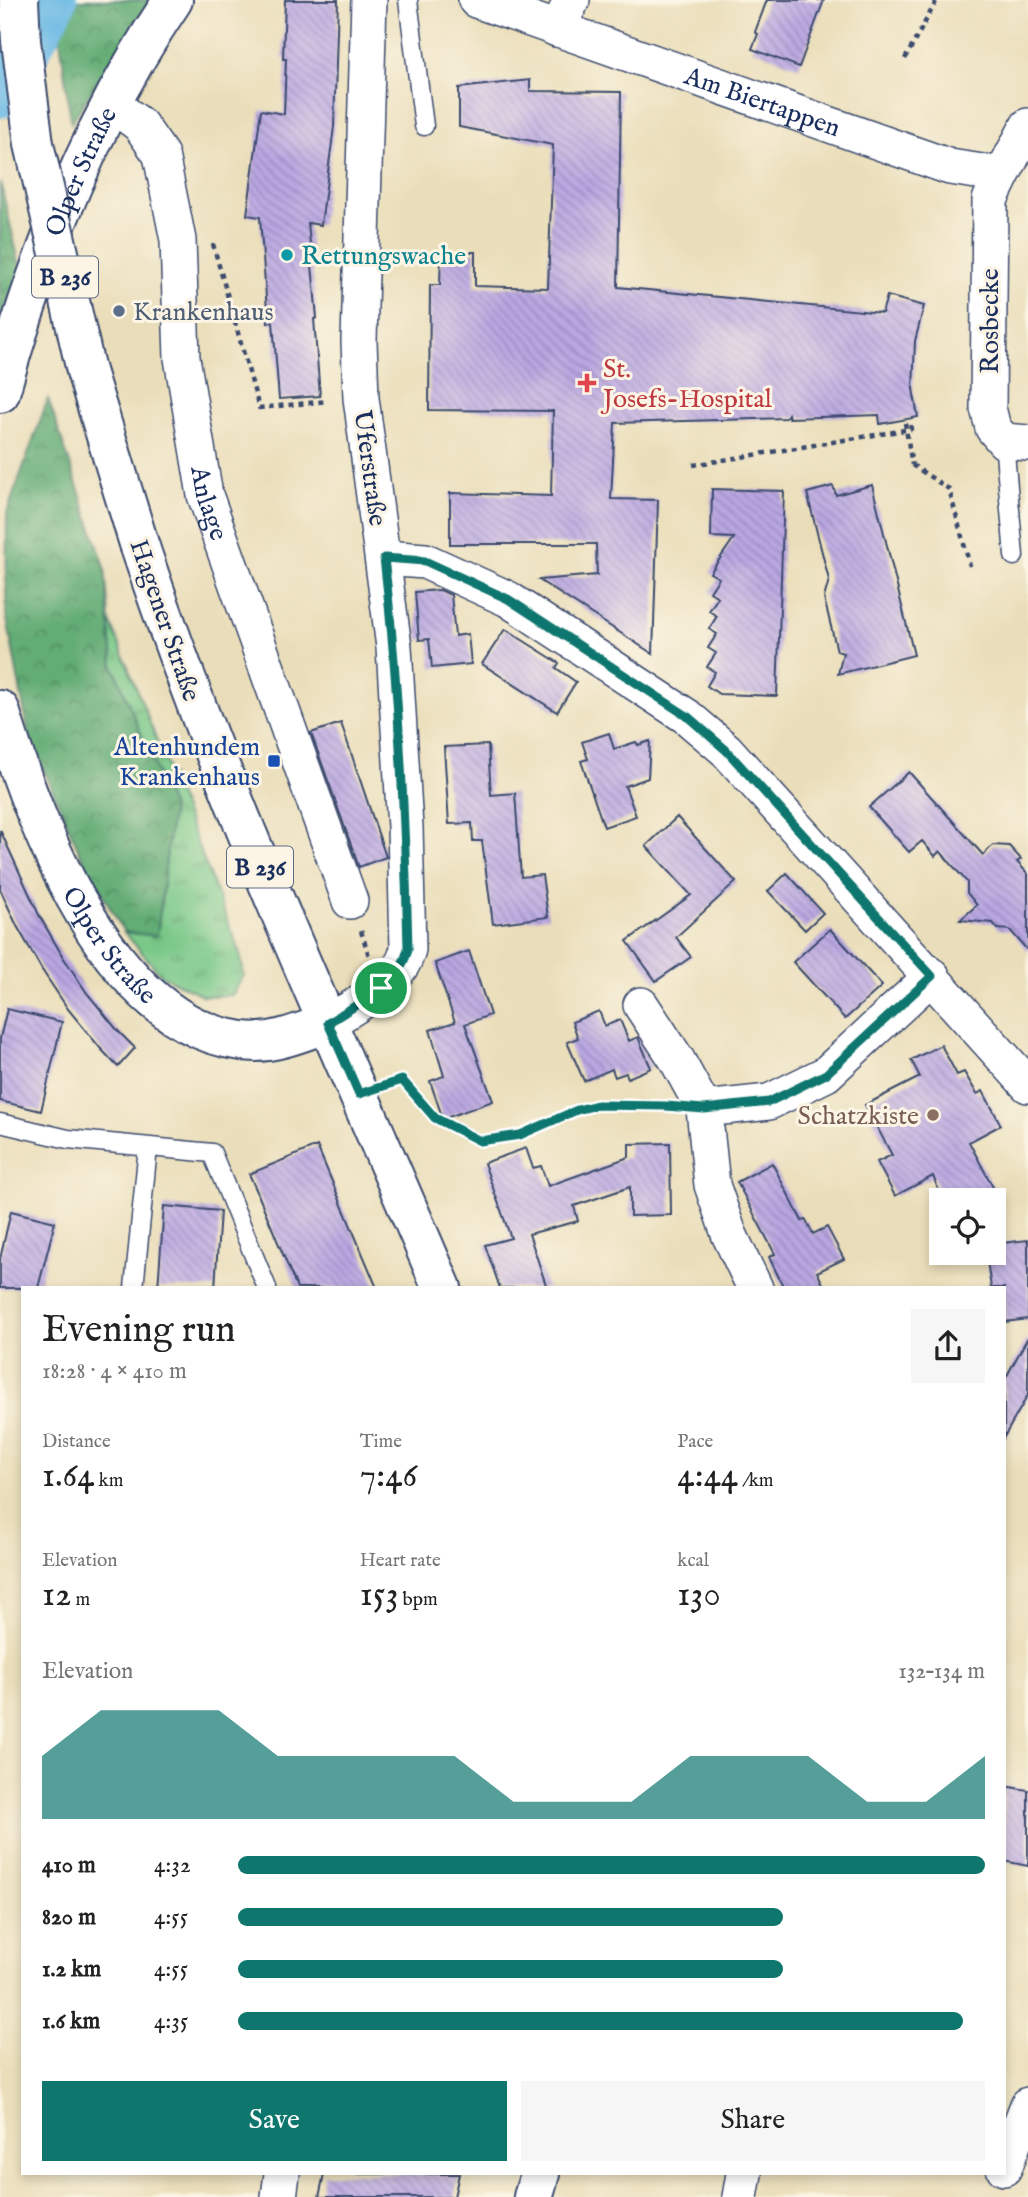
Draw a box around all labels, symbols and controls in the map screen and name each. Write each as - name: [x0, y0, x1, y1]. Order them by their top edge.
- street label: Am Biertappen: [679, 59, 845, 145]
- street label: Olper Straße: [38, 102, 125, 241]
- place label: Rettungswache: [301, 240, 466, 273]
- marker: Rettungswache: [279, 247, 295, 263]
- road number: B 236: [32, 256, 98, 298]
- street label: Rosbecke: [974, 268, 1007, 374]
- place label: Krankenhaus: [133, 296, 274, 329]
- marker: Krankenhaus: [111, 303, 127, 319]
- place label: St. Josefs-Hospital: [600, 353, 773, 416]
- marker: St. Josefs-Hospital: [577, 373, 597, 393]
- street label: Uferstraße: [345, 408, 394, 528]
- street label: Anlage: [182, 463, 235, 545]
- street label: Hagener Straße: [121, 535, 208, 706]
- place label: Altenhundem Krankenhaus: [113, 731, 260, 794]
- marker: Altenhundem Krankenhaus: [266, 753, 282, 769]
- road number: B 236: [227, 846, 293, 888]
- street label: Olper Straße: [54, 881, 163, 1012]
- pin: [351, 958, 411, 1018]
- icon: arrive: [362, 969, 400, 1007]
- place label: Schatzkiste: [798, 1100, 919, 1133]
- marker: Schatzkiste: [925, 1107, 941, 1123]
- map controls: [929, 1188, 1006, 1265]
- button: locate: [929, 1188, 1006, 1265]
- text: Evening run: [42, 1307, 236, 1355]
- button: share: [911, 1309, 985, 1383]
- text: 18:28 · 4 × 410 m: [42, 1357, 187, 1386]
- text: Distance: [42, 1430, 111, 1454]
- text: Time: [360, 1430, 402, 1454]
- text: Pace: [677, 1430, 713, 1454]
- text: 1.64: [42, 1454, 94, 1499]
- text: 7:46: [360, 1454, 417, 1499]
- text: 4:44: [677, 1454, 738, 1499]
- text: km: [94, 1469, 123, 1493]
- text: /km: [738, 1469, 774, 1493]
- text: Elevation: [42, 1549, 117, 1573]
- text: Heart rate: [360, 1549, 441, 1573]
- text: kcal: [677, 1549, 709, 1573]
- text: 12: [42, 1573, 71, 1618]
- text: 153: [360, 1573, 398, 1618]
- text: 130: [677, 1573, 721, 1618]
- text: m: [71, 1588, 90, 1612]
- text: bpm: [398, 1588, 438, 1612]
- text: Elevation: [42, 1657, 133, 1686]
- text: 132–134 m: [898, 1657, 985, 1686]
- text: 410 m: [42, 1851, 96, 1880]
- text: 4:32: [154, 1851, 191, 1880]
- text: 820 m: [42, 1903, 96, 1932]
- text: 4:55: [154, 1903, 188, 1932]
- text: 1.2 km: [42, 1955, 101, 1984]
- text: 4:55: [154, 1955, 188, 1984]
- text: 1.6 km: [42, 2007, 100, 2036]
- text: 4:35: [154, 2007, 188, 2036]
- button: Save: [42, 2081, 507, 2161]
- button: Share: [521, 2081, 985, 2161]

